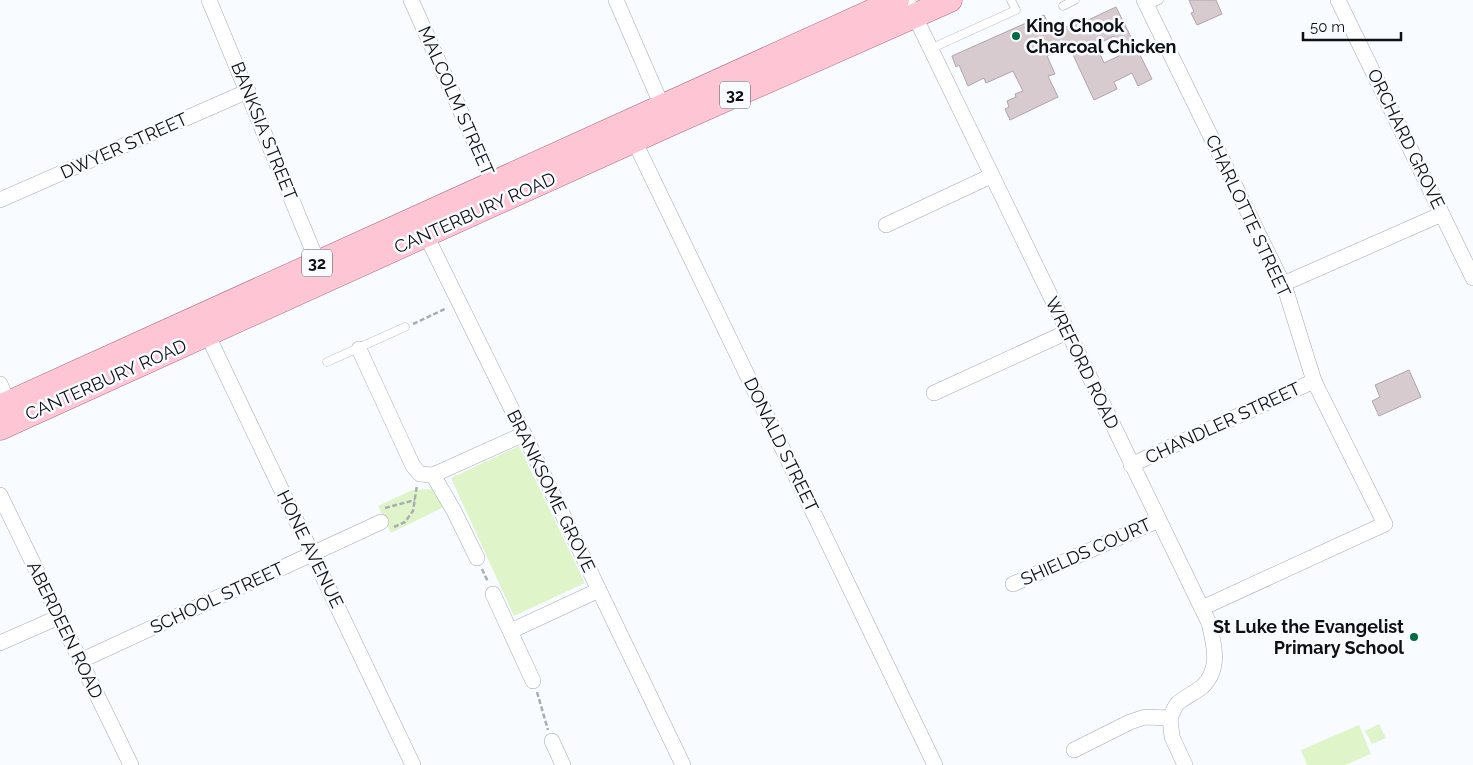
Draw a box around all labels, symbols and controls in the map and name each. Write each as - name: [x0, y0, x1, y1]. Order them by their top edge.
- scale bar: [1303, 10, 1400, 42]
- place label: King Chook Charcoal Chicken: [1026, 15, 1176, 57]
- text: 50 m: [1310, 18, 1345, 36]
- street label: MALCOLM STREET: [414, 23, 499, 179]
- marker: King Chook Charcoal Chicken: [1010, 30, 1022, 42]
- street label: BANKSIA STREET: [227, 59, 302, 203]
- street label: ORCHARD GROVE: [1363, 65, 1449, 212]
- road number: 32: [720, 82, 750, 108]
- street label: DWYER STREET: [57, 108, 191, 183]
- street label: CHARLOTTE STREET: [1202, 131, 1295, 300]
- street label: CANTERBURY ROAD: [391, 167, 559, 258]
- road number: 32: [302, 250, 332, 276]
- street label: WREFORD ROAD: [1041, 293, 1124, 432]
- street label: CANTERBURY ROAD: [22, 334, 190, 425]
- street label: DONALD STREET: [740, 374, 823, 515]
- street label: CHANDLER STREET: [1142, 377, 1304, 468]
- street label: BRANKSOME GROVE: [503, 406, 600, 575]
- street label: HONE AVENUE: [273, 486, 348, 611]
- street label: SHIELDS COURT: [1017, 513, 1154, 590]
- street label: SCHOOL STREET: [147, 557, 287, 638]
- street label: ABERDEEN ROAD: [23, 558, 108, 702]
- place label: St Luke the Evangelist Primary School: [1213, 616, 1404, 658]
- marker: St Luke the Evangelist Primary School: [1408, 631, 1420, 643]

